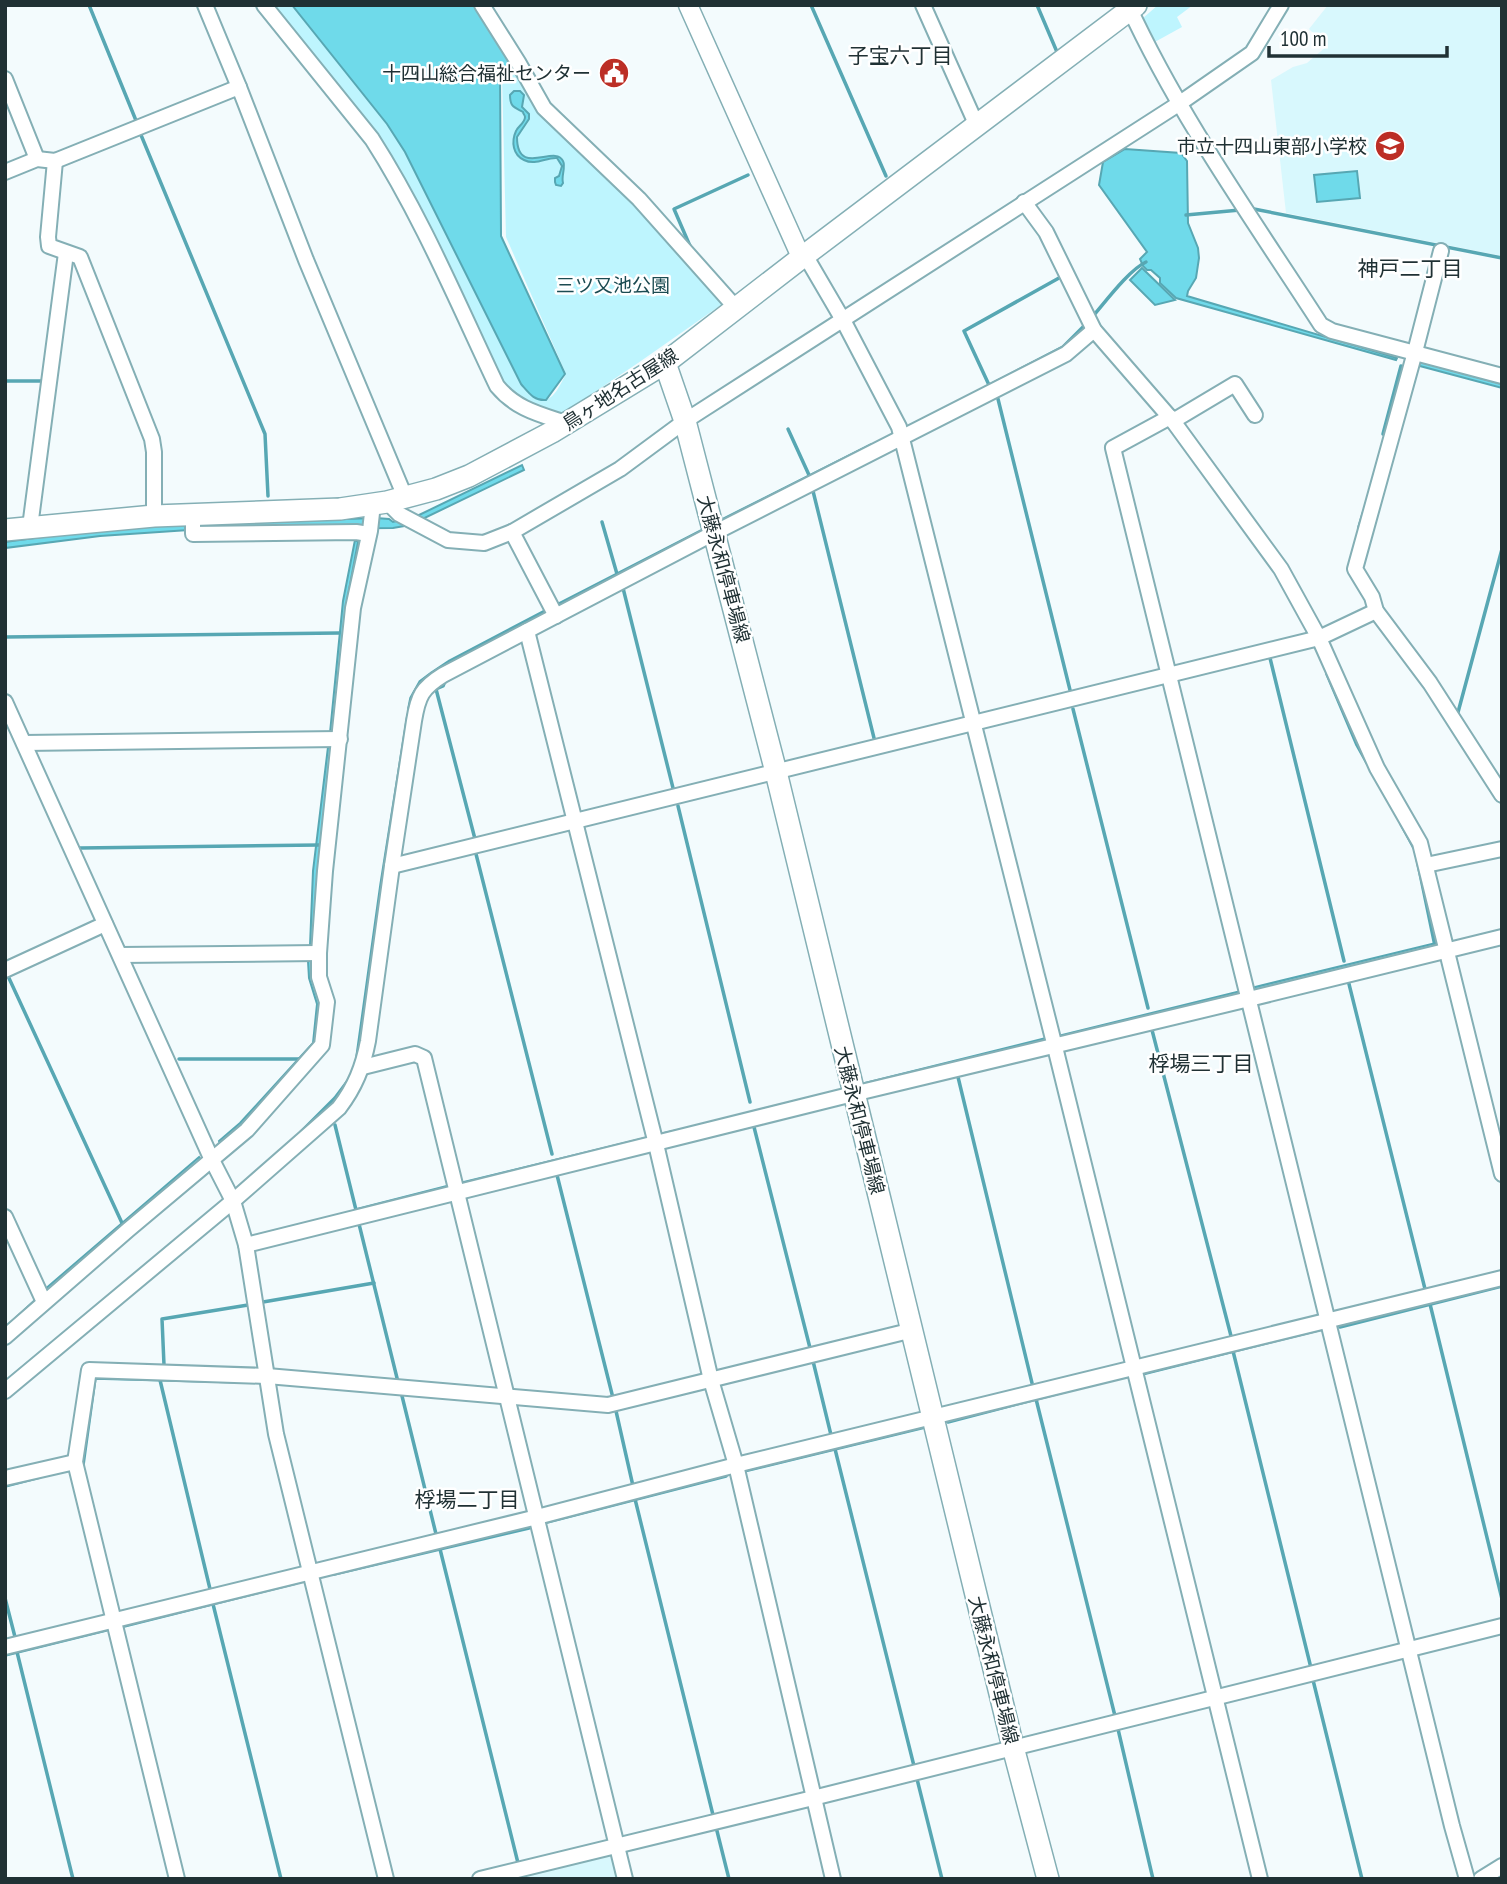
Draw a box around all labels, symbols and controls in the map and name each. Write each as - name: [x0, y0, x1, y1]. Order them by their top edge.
- scale bar: [1269, 14, 1448, 58]
- text: 100 m: [1280, 25, 1326, 52]
- district label: 子宝六丁目: [848, 42, 953, 69]
- public building icon: 十四山総合福祉センター: [597, 56, 631, 90]
- place label: 十四山総合福祉センター: [382, 61, 591, 85]
- school or university icon: 市立十四山東部小学校: [1373, 129, 1407, 163]
- place label: 市立十四山東部小学校: [1177, 134, 1367, 158]
- district label: 神戸二丁目: [1358, 255, 1463, 282]
- park label: 三ツ又池公園: [556, 273, 670, 297]
- street label: 鳥ヶ地名古屋線: [558, 343, 682, 435]
- street label: 大藤永和停車場線: [693, 492, 755, 646]
- street label: 大藤永和停車場線: [830, 1043, 890, 1197]
- district label: 桴場三丁目: [1149, 1050, 1254, 1077]
- district label: 桴場二丁目: [415, 1486, 520, 1513]
- street label: 大藤永和停車場線: [964, 1593, 1024, 1747]

